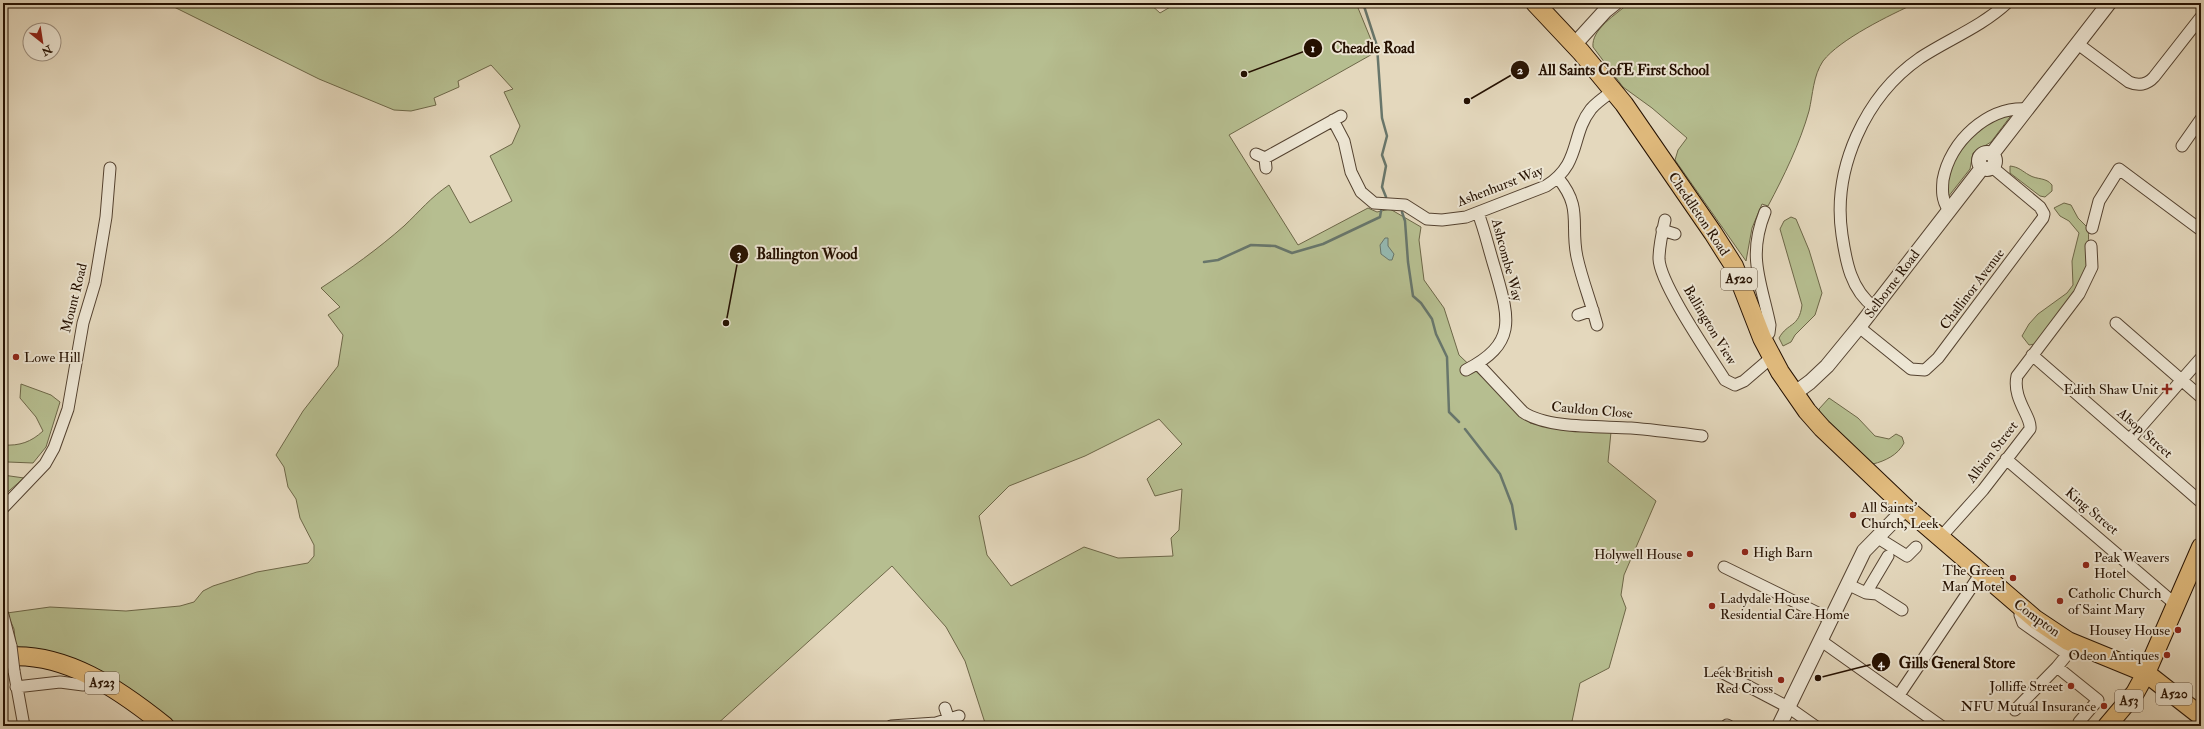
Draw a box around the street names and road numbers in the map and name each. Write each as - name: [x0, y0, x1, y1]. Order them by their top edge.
- street label: Ashenhurst Way: [1454, 161, 1547, 212]
- street label: Cheddleton Road: [1665, 169, 1733, 259]
- street label: Ashcombe Way: [1487, 216, 1526, 304]
- street label: Challinor Avenue: [1936, 245, 2008, 333]
- street label: Selborne Road: [1861, 246, 1923, 322]
- street label: Mount Road: [57, 261, 91, 335]
- road number: A520: [1721, 268, 1757, 290]
- street label: Ballington View: [1680, 282, 1740, 368]
- street label: Cauldon Close: [1551, 398, 1634, 422]
- street label: Alsop Street: [2112, 404, 2176, 463]
- street label: Albion Street: [1962, 417, 2022, 487]
- street label: King Street: [2062, 484, 2122, 538]
- street label: Compton: [2010, 595, 2064, 641]
- road number: A523: [85, 672, 119, 694]
- road number: A520: [2156, 683, 2192, 705]
- road number: A53: [2115, 690, 2143, 712]

